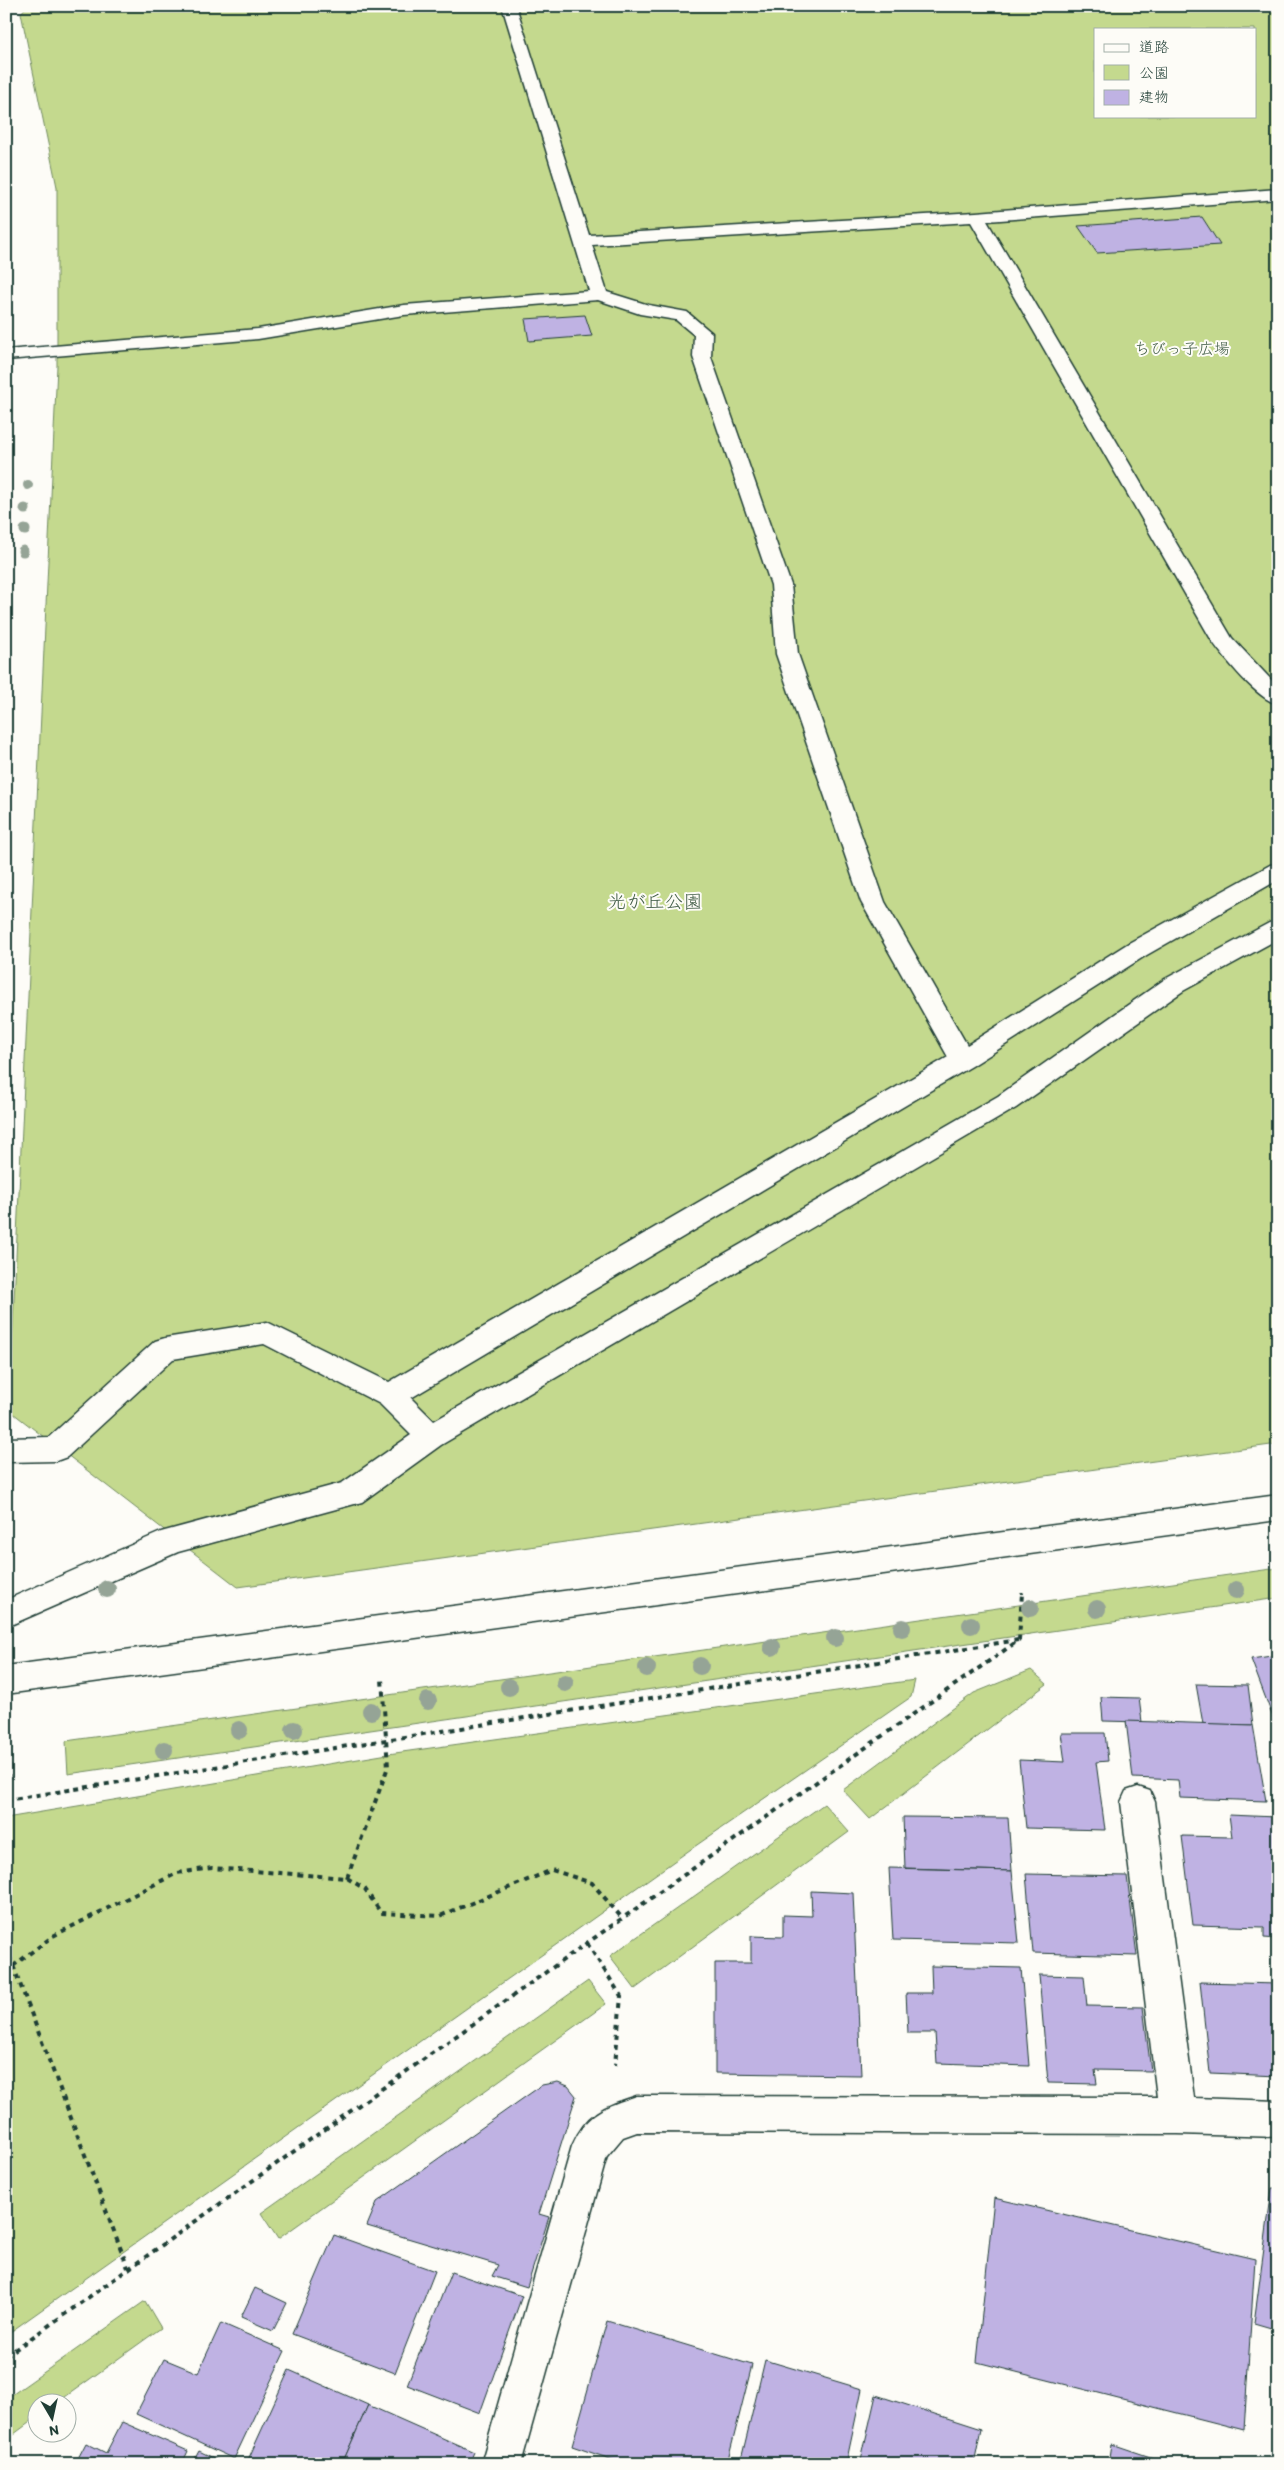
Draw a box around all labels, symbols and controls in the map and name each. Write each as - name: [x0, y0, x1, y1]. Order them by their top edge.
- legend: [1094, 28, 1256, 118]
- text: 道路: [1139, 38, 1169, 56]
- text: 公園: [1139, 64, 1169, 82]
- text: 建物: [1139, 88, 1169, 106]
- park label: ちびっ子広場: [1134, 339, 1230, 358]
- park label: 光が丘公園: [607, 890, 703, 913]
- north arrow: [28, 2392, 78, 2442]
- text: N: [48, 2421, 60, 2439]

